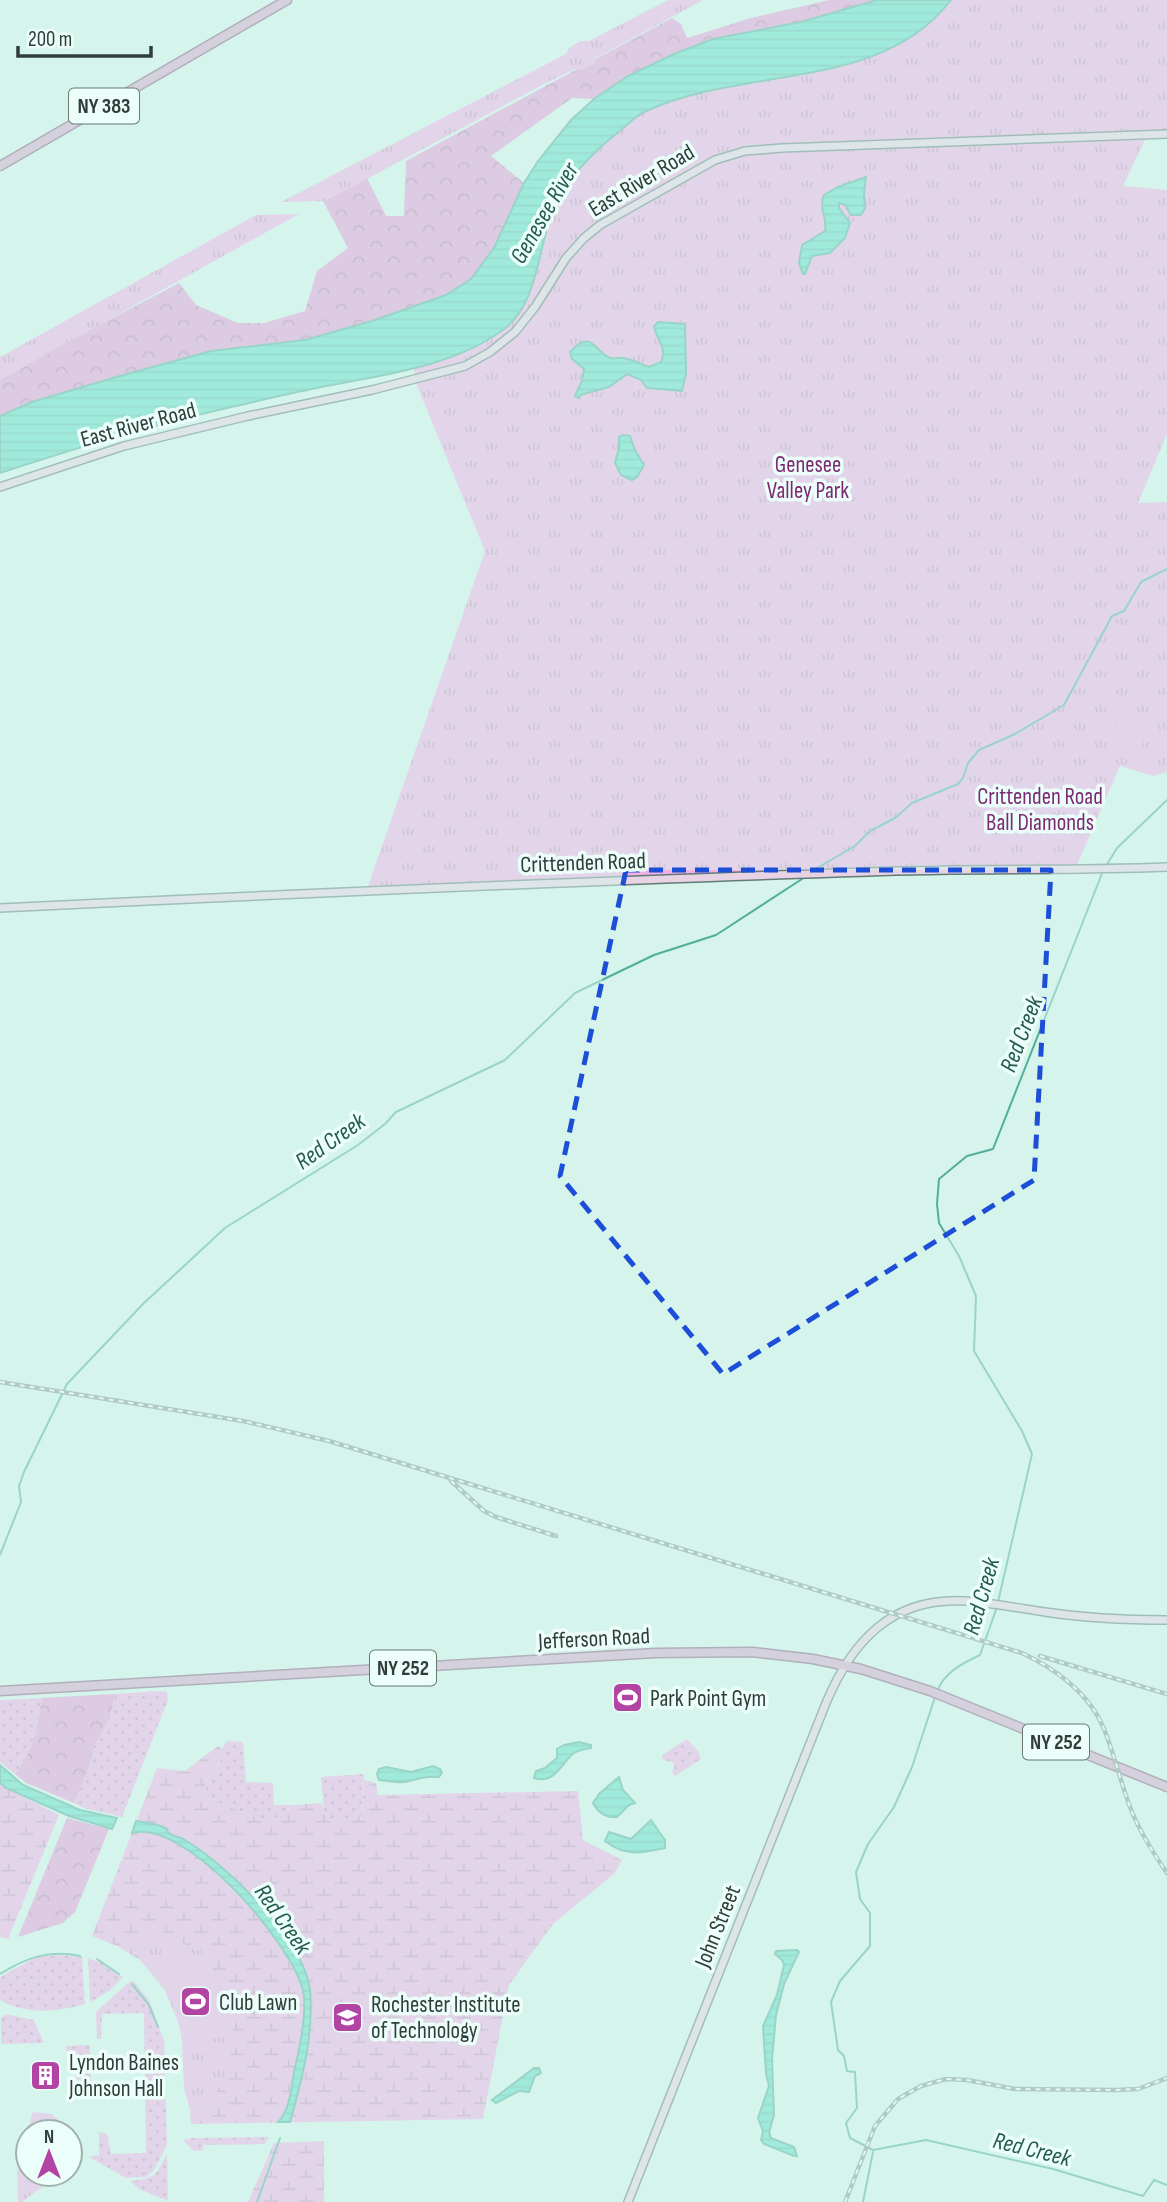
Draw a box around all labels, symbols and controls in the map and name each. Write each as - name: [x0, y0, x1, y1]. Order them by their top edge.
- scale bar: [18, 14, 150, 58]
- text: 200 m: [28, 27, 72, 52]
- road number: NY 383: [69, 88, 139, 124]
- street label: East River Road: [584, 138, 699, 223]
- water label: Genesee River: [504, 157, 586, 269]
- street label: East River Road: [77, 396, 199, 454]
- park label: Genesee Valley Park: [767, 451, 849, 505]
- park label: Crittenden Road Ball Diamonds: [977, 783, 1103, 837]
- street label: Crittenden Road: [520, 847, 646, 879]
- water label: Red Creek: [994, 991, 1050, 1076]
- water label: Red Creek: [290, 1106, 372, 1176]
- water label: Red Creek: [957, 1553, 1007, 1638]
- street label: Jefferson Road: [537, 1622, 651, 1656]
- road number: NY 252: [370, 1650, 436, 1686]
- sports icon: Park Point Gym: [610, 1681, 644, 1715]
- place label: Park Point Gym: [650, 1685, 766, 1713]
- road number: NY 252: [1023, 1724, 1089, 1760]
- water label: Red Creek: [248, 1879, 318, 1961]
- street label: John Street: [688, 1881, 747, 1972]
- sports icon: Club Lawn: [179, 1985, 213, 2019]
- place label: Club Lawn: [219, 1989, 297, 2017]
- place label: Rochester Institute of Technology: [371, 1991, 521, 2045]
- school or university icon: Rochester Institute of Technology: [331, 2000, 365, 2034]
- place label: Lyndon Baines Johnson Hall: [68, 2049, 179, 2103]
- building icon: Lyndon Baines Johnson Hall: [29, 2058, 63, 2092]
- north arrow: [14, 2118, 84, 2188]
- text: N: [44, 2126, 54, 2149]
- water label: Red Creek: [990, 2126, 1075, 2173]

